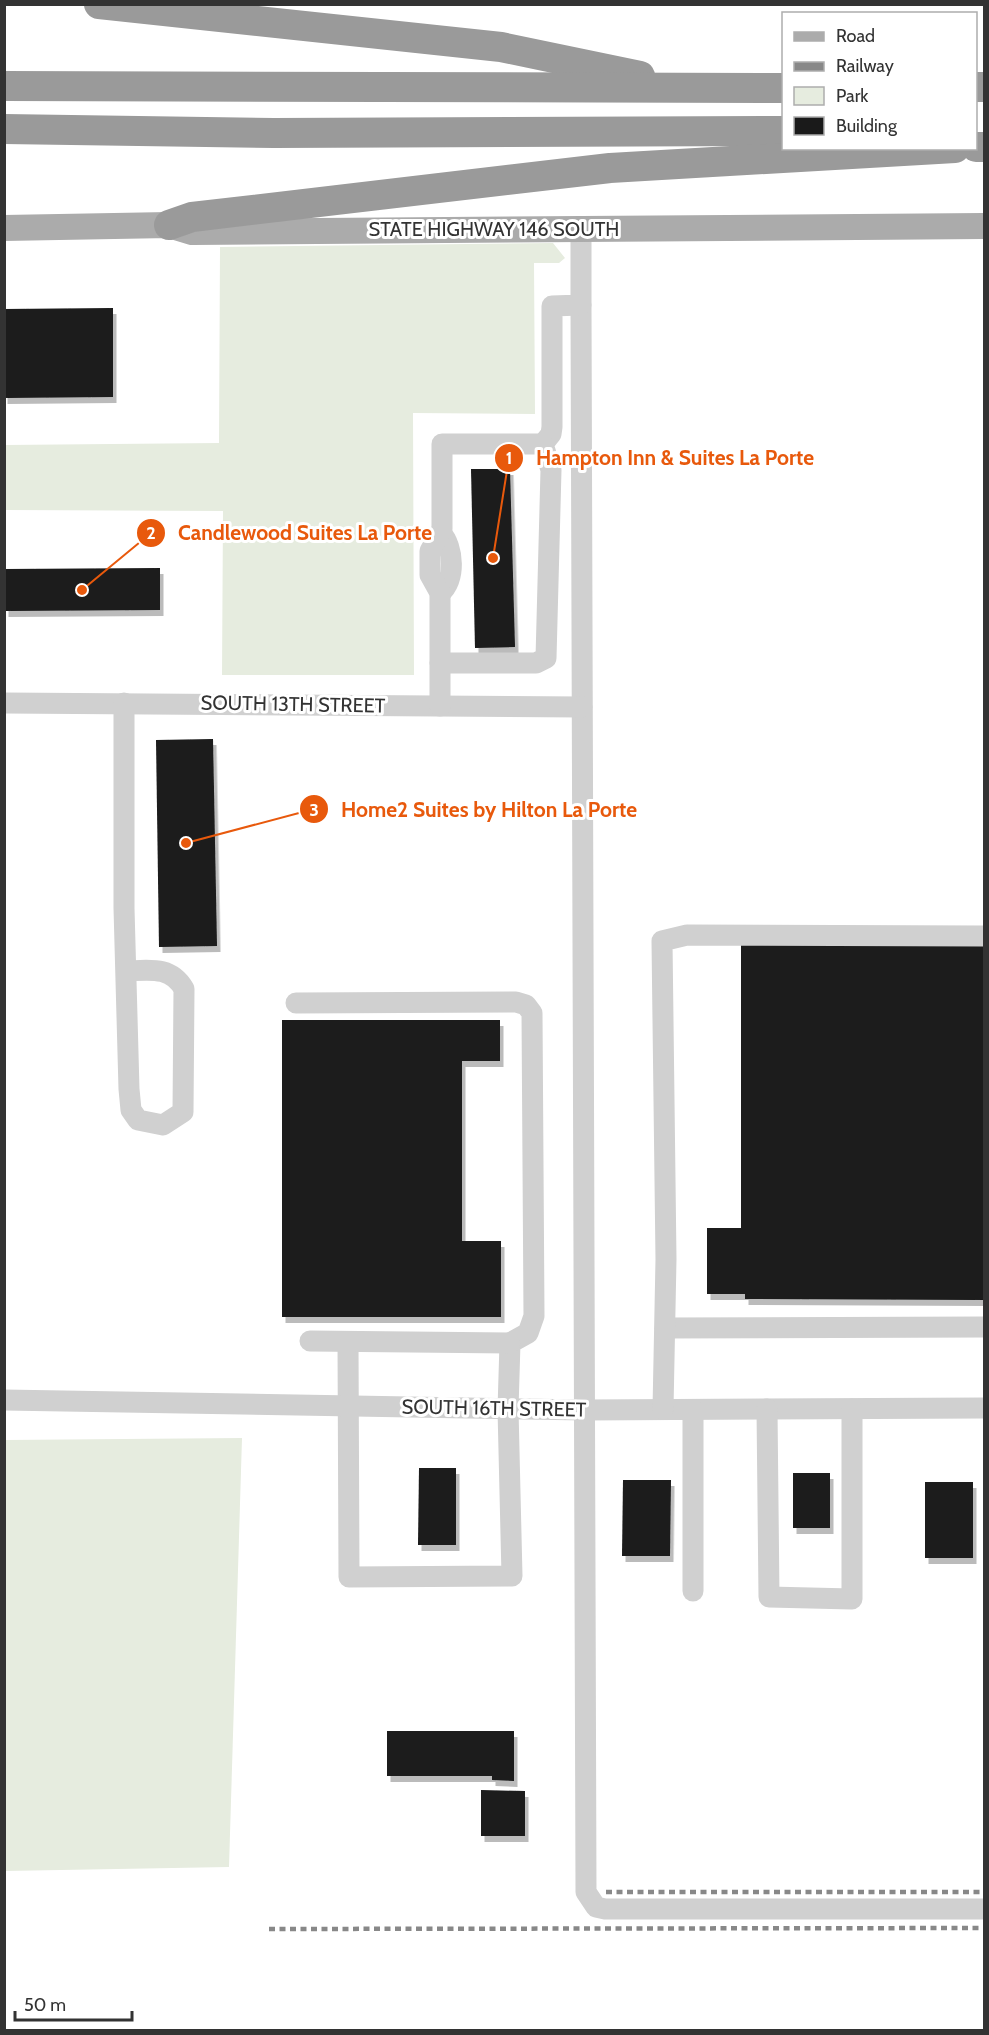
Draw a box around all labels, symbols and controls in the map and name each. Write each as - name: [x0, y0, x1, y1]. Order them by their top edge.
- legend: [782, 12, 977, 150]
- text: Road: [836, 25, 875, 47]
- text: Railway: [836, 55, 894, 77]
- text: Park: [836, 85, 869, 107]
- text: Building: [836, 115, 898, 137]
- street label: STATE HIGHWAY 146 SOUTH: [369, 217, 619, 241]
- callout: Hampton Inn & Suites La Porte: [494, 438, 826, 477]
- text: Hampton Inn & Suites La Porte: [536, 445, 814, 470]
- text: 1: [506, 447, 512, 469]
- callout: Candlewood Suites La Porte: [136, 513, 444, 552]
- text: Candlewood Suites La Porte: [178, 520, 432, 545]
- text: 2: [146, 522, 156, 544]
- street label: SOUTH 13TH STREET: [200, 690, 386, 718]
- callout: Home2 Suites by Hilton La Porte: [299, 790, 649, 829]
- text: Home2 Suites by Hilton La Porte: [341, 797, 637, 822]
- text: 3: [309, 799, 319, 821]
- street label: SOUTH 16TH STREET: [401, 1394, 587, 1422]
- scale bar: [15, 1984, 132, 2022]
- text: 50 m: [24, 1994, 66, 2016]

